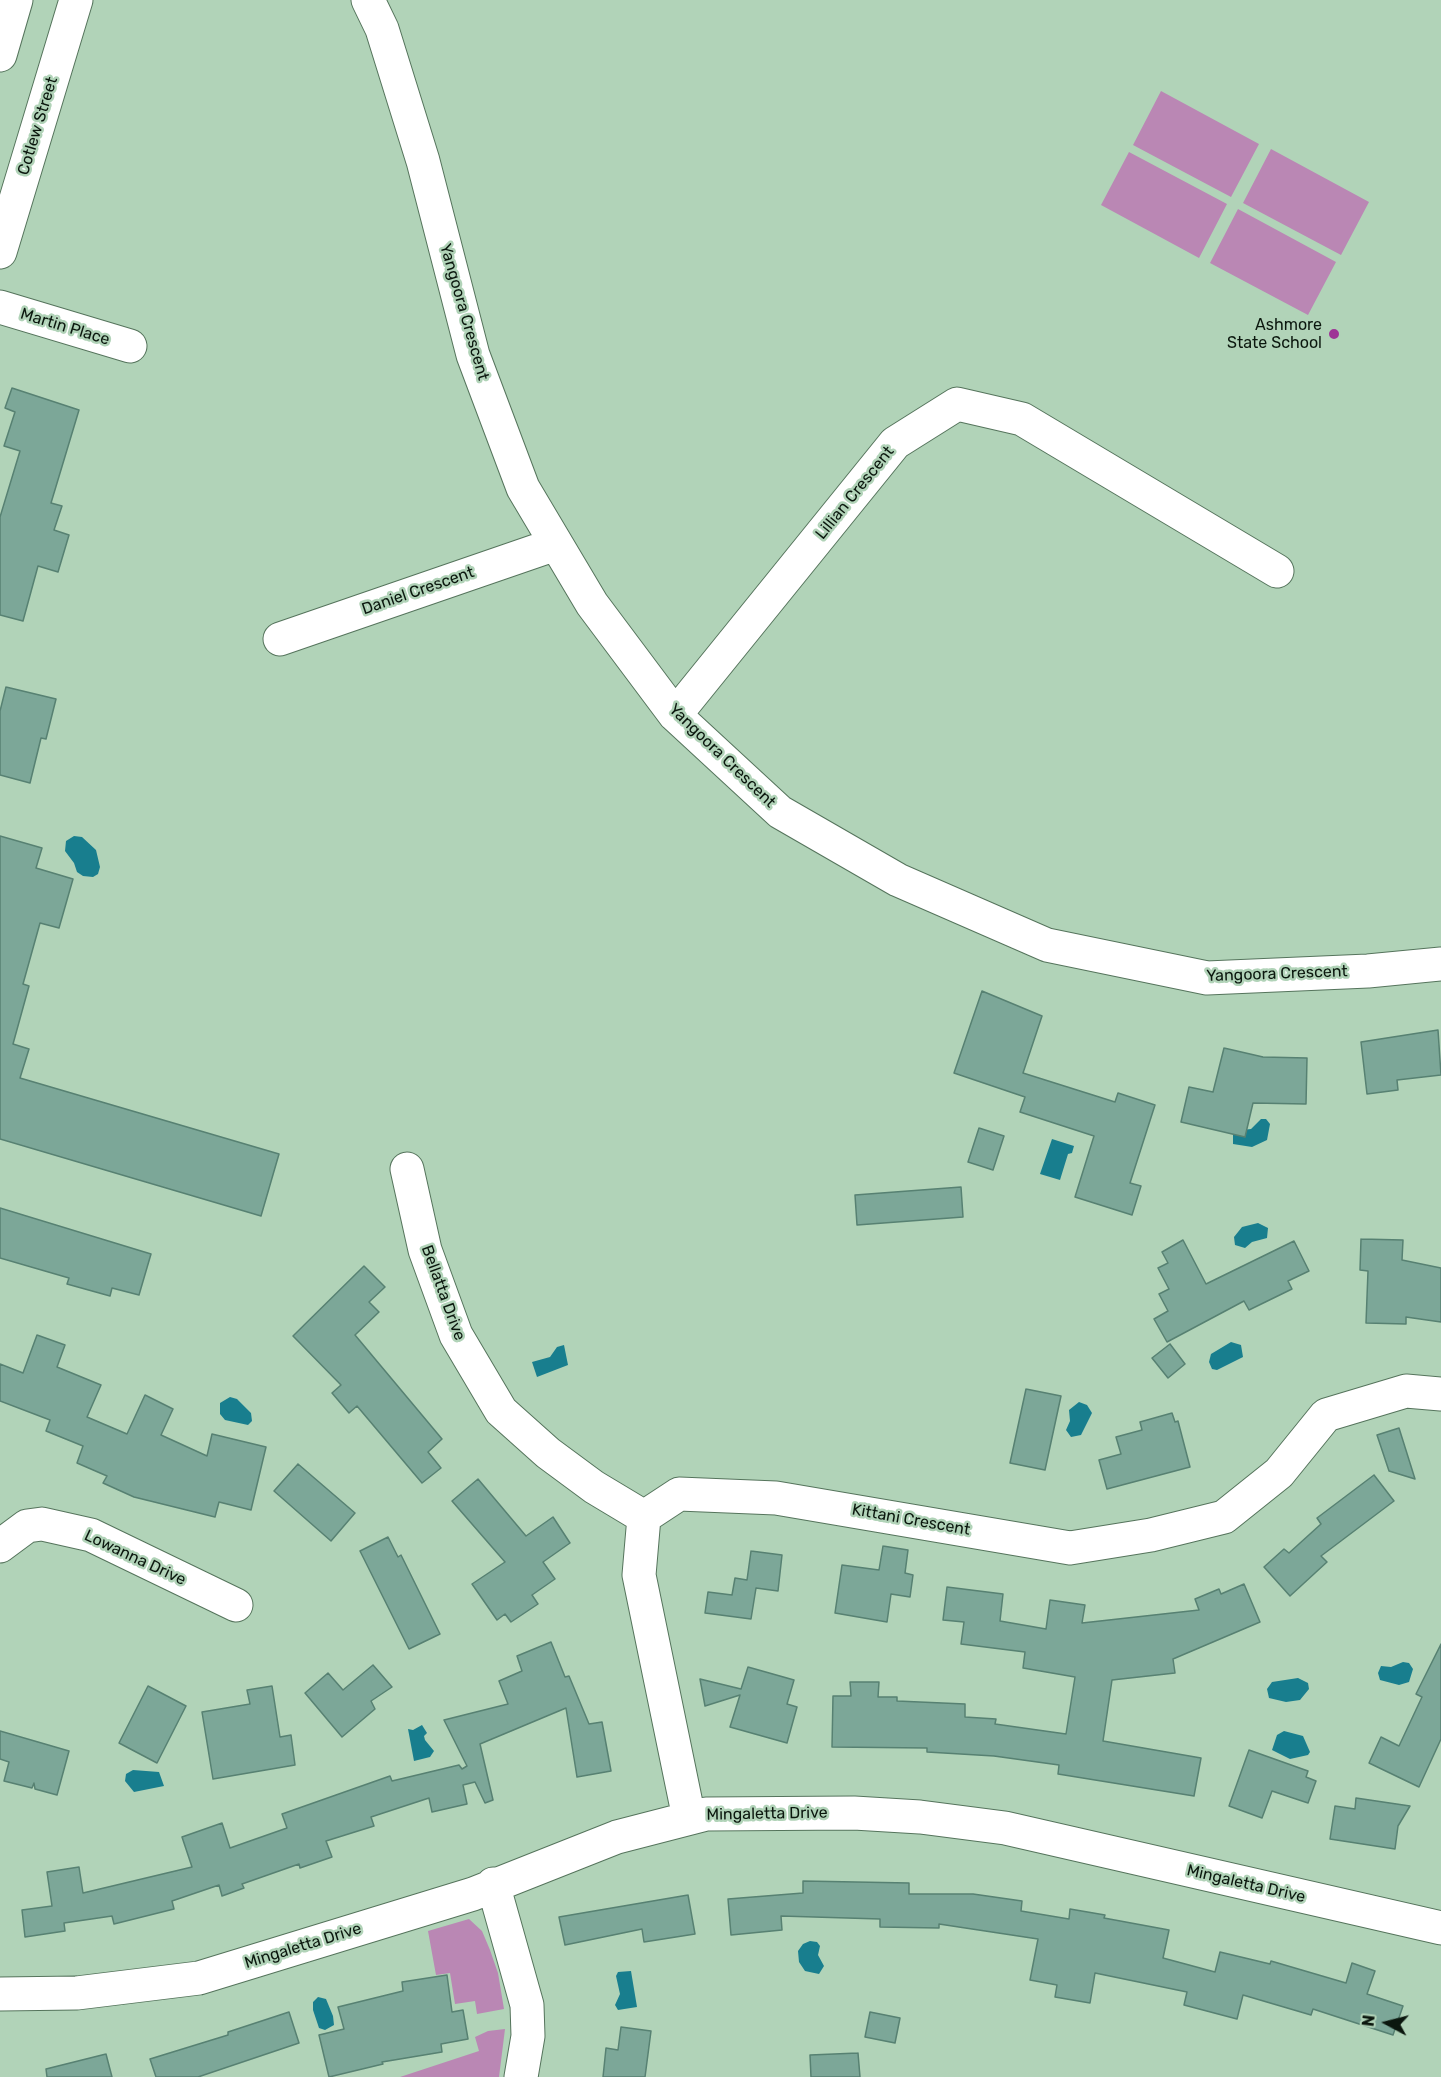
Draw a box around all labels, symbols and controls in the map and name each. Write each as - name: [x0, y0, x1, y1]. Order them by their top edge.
- street label: Cotlew Street: [14, 75, 62, 177]
- street label: Yangoora Crescent: [435, 241, 493, 383]
- street label: Martin Place: [18, 304, 112, 350]
- place label: Ashmore State School: [1227, 315, 1322, 353]
- marker: Ashmore State School: [1327, 327, 1341, 341]
- street label: Lillian Crescent: [812, 443, 898, 543]
- street label: Daniel Crescent: [359, 563, 477, 619]
- street label: Yangoora Crescent: [665, 700, 779, 812]
- street label: Yangoora Crescent: [1206, 962, 1348, 986]
- street label: Bellatta Drive: [417, 1243, 469, 1343]
- street label: Kittani Crescent: [850, 1500, 972, 1540]
- street label: Lowanna Drive: [81, 1526, 189, 1590]
- street label: Mingaletta Drive: [706, 1803, 828, 1825]
- street label: Mingaletta Drive: [1185, 1861, 1307, 1907]
- street label: Mingaletta Drive: [242, 1919, 364, 1973]
- north arrow: [1357, 1993, 1417, 2053]
- text: N: [1359, 2014, 1379, 2028]

